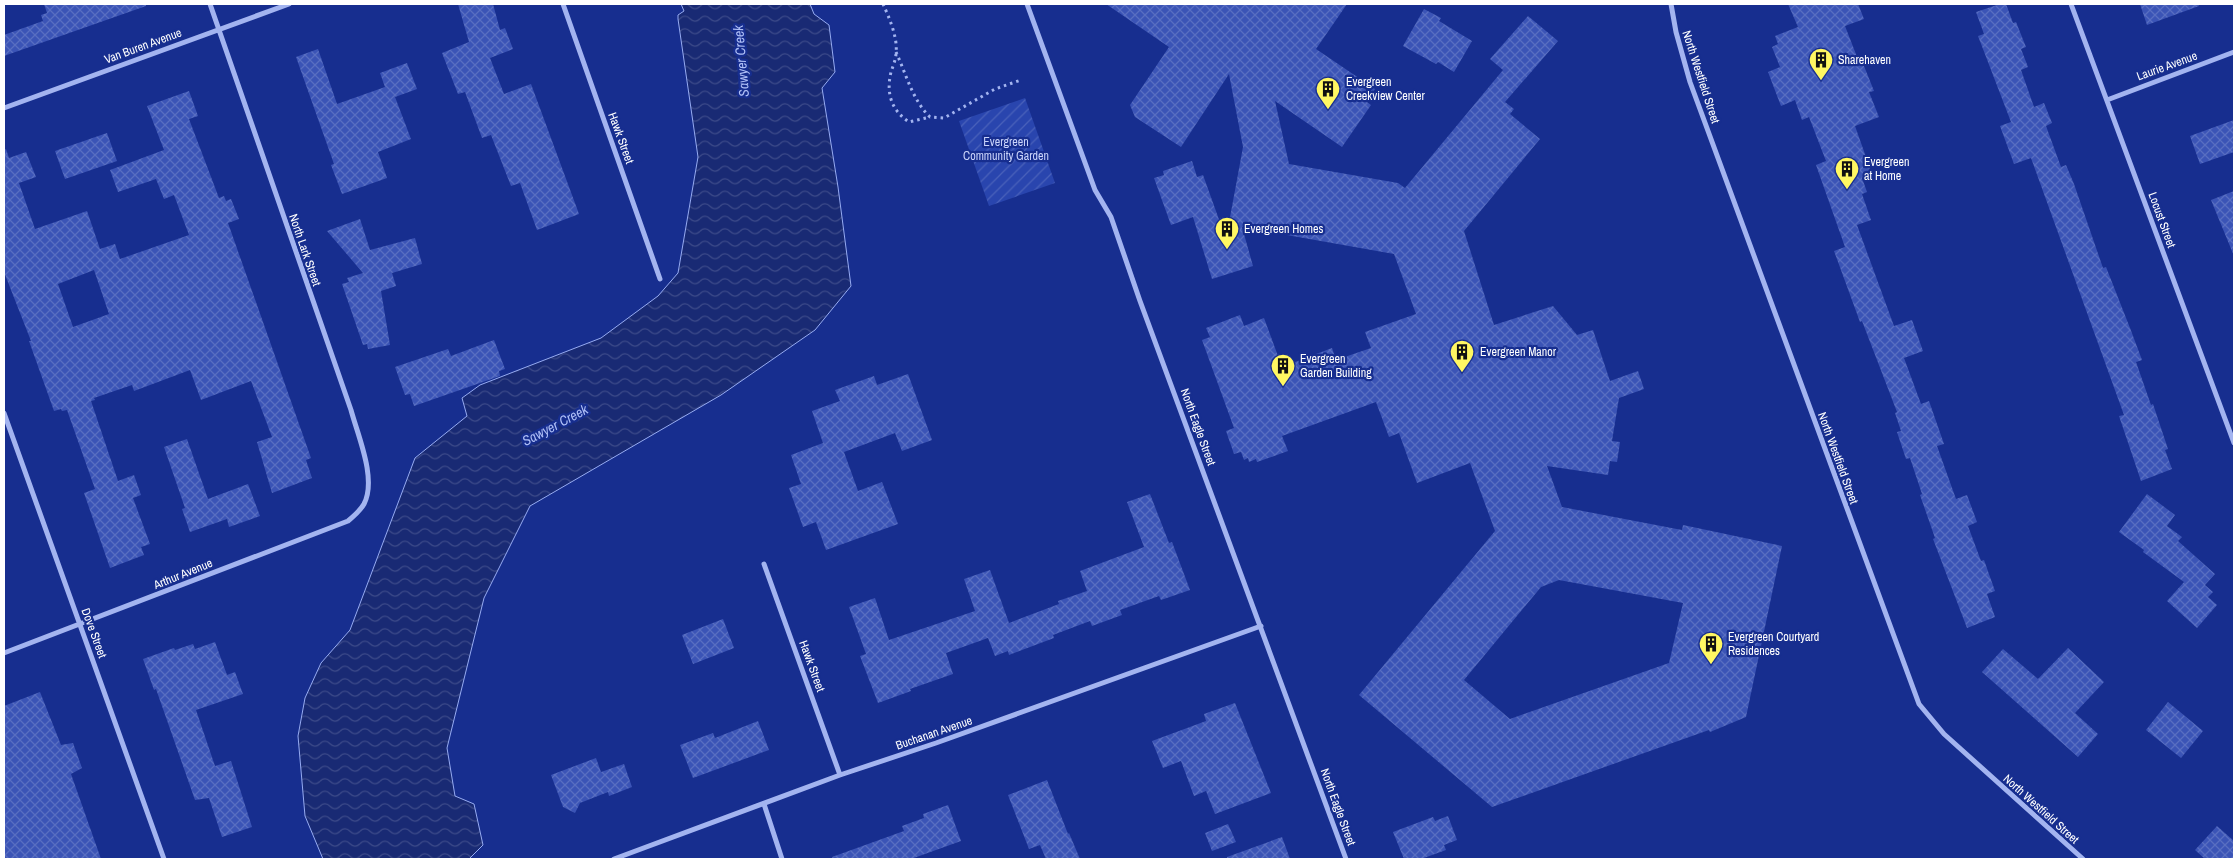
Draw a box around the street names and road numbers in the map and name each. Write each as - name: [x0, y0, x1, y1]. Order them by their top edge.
- street label: Van Buren Avenue: [102, 25, 184, 67]
- street label: North Westfield Street: [1678, 29, 1724, 126]
- street label: Laurie Avenue: [2135, 48, 2199, 84]
- street label: Hawk Street: [604, 110, 638, 166]
- street label: Locust Street: [2145, 190, 2180, 250]
- street label: North Lark Street: [285, 212, 325, 288]
- street label: North Eagle Street: [1177, 386, 1219, 468]
- street label: North Westfield Street: [1814, 410, 1862, 506]
- street label: Arthur Avenue: [150, 555, 215, 593]
- street label: Dove Street: [78, 606, 110, 660]
- street label: Hawk Street: [795, 638, 829, 694]
- street label: Buchanan Avenue: [894, 712, 974, 754]
- street label: North Eagle Street: [1317, 766, 1359, 848]
- street label: North Westfield Street: [2000, 771, 2082, 847]

